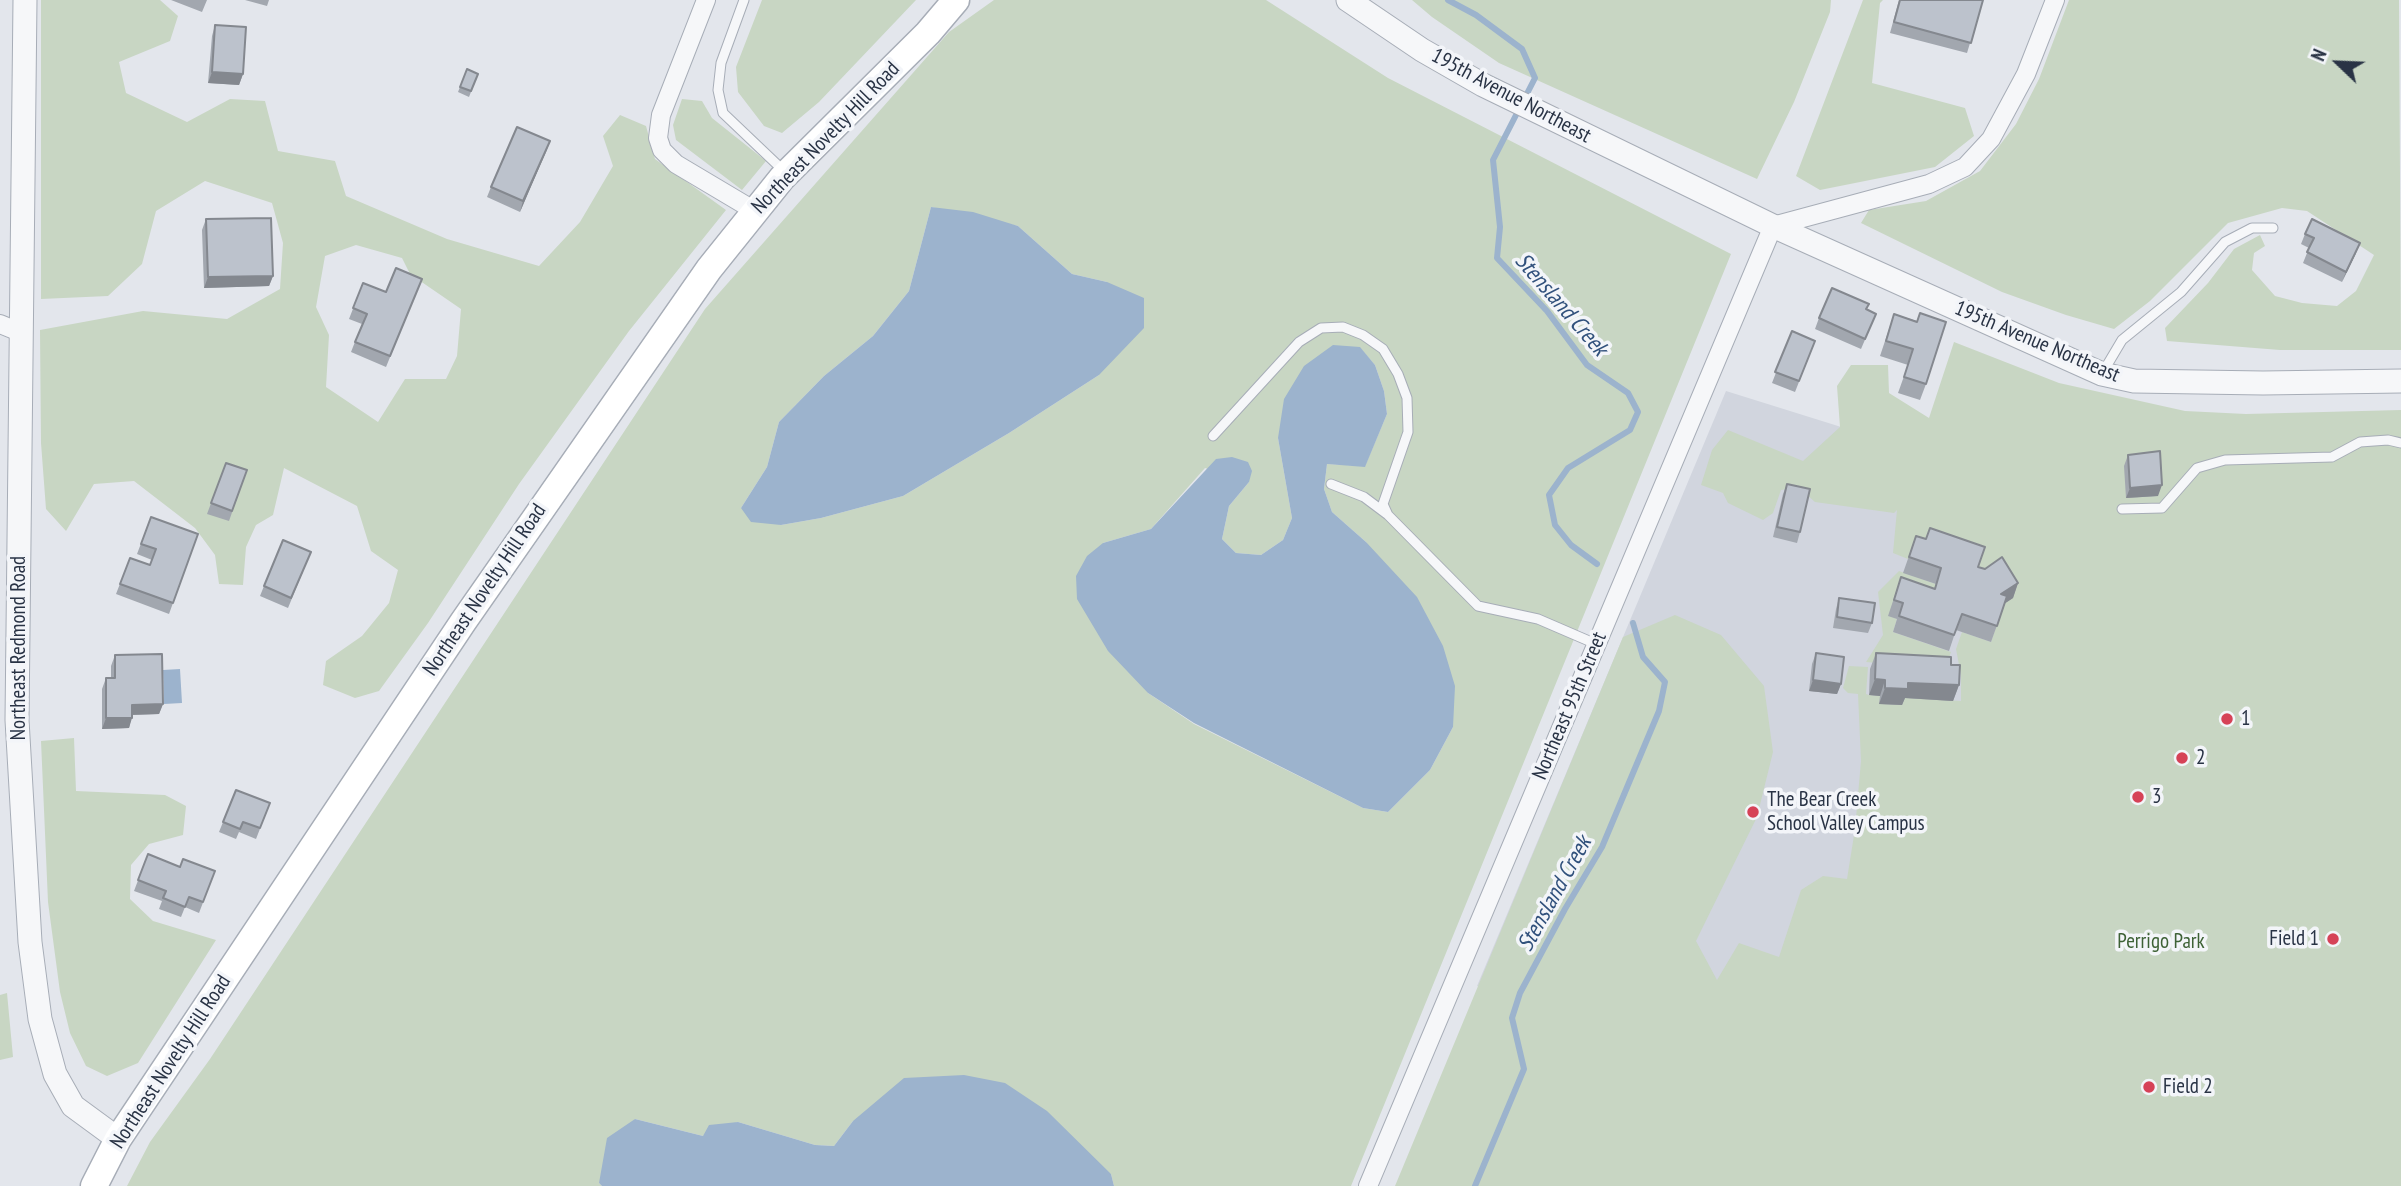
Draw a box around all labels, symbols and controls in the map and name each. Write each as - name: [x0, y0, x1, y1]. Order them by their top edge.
- north arrow: [2303, 28, 2373, 98]
- street label: 195th Avenue Northeast: [1427, 43, 1595, 149]
- text: N: [2306, 45, 2332, 64]
- street label: Northeast Novelty Hill Road: [747, 57, 905, 219]
- water label: Stensland Creek: [1509, 248, 1613, 362]
- street label: 195th Avenue Northeast: [1951, 296, 2123, 388]
- street label: Northeast Novelty Hill Road: [418, 499, 552, 681]
- street label: Northeast Redmond Road: [6, 556, 32, 740]
- street label: Northeast 95th Street: [1528, 628, 1612, 784]
- place label: 1: [2241, 706, 2250, 732]
- marker: 1: [2219, 711, 2235, 727]
- place label: 2: [2196, 745, 2205, 771]
- marker: 2: [2174, 750, 2190, 766]
- place label: 3: [2152, 784, 2161, 810]
- place label: The Bear Creek School Valley Campus: [1767, 787, 1925, 837]
- marker: 3: [2130, 789, 2146, 805]
- marker: The Bear Creek School Valley Campus: [1745, 804, 1761, 820]
- water label: Stensland Creek: [1512, 832, 1598, 956]
- place label: Field 1: [2269, 926, 2319, 952]
- park label: Perrigo Park: [2117, 929, 2205, 955]
- marker: Field 1: [2325, 931, 2341, 947]
- street label: Northeast Novelty Hill Road: [105, 971, 237, 1153]
- place label: Field 2: [2163, 1074, 2213, 1100]
- marker: Field 2: [2141, 1079, 2157, 1095]

